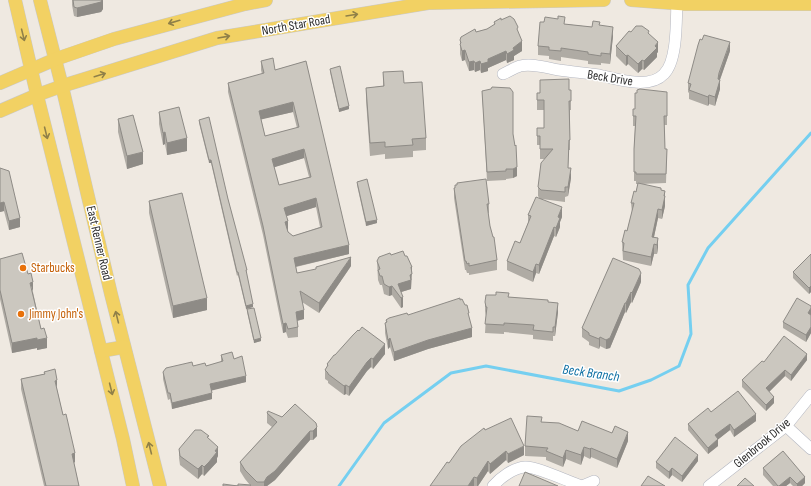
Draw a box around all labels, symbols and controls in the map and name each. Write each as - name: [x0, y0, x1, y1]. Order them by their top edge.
- street label: North Star Road: [260, 11, 332, 39]
- one-way arrow: [345, 11, 358, 19]
- one-way arrow: [168, 19, 181, 27]
- one-way arrow: [20, 28, 27, 41]
- one-way arrow: [217, 33, 230, 41]
- street label: Beck Drive: [586, 67, 634, 89]
- one-way arrow: [93, 71, 106, 78]
- one-way arrow: [43, 126, 51, 139]
- street label: East Renner Road: [83, 204, 115, 282]
- place label: Starbucks: [31, 260, 75, 276]
- marker: Starbucks: [18, 263, 28, 273]
- place label: Jimmy John's: [28, 306, 84, 322]
- marker: Jimmy John's: [16, 309, 26, 319]
- one-way arrow: [112, 311, 120, 324]
- water label: Beck Branch: [561, 361, 621, 385]
- one-way arrow: [107, 382, 115, 395]
- street label: Glenbrook Drive: [730, 415, 794, 471]
- one-way arrow: [146, 442, 153, 455]

